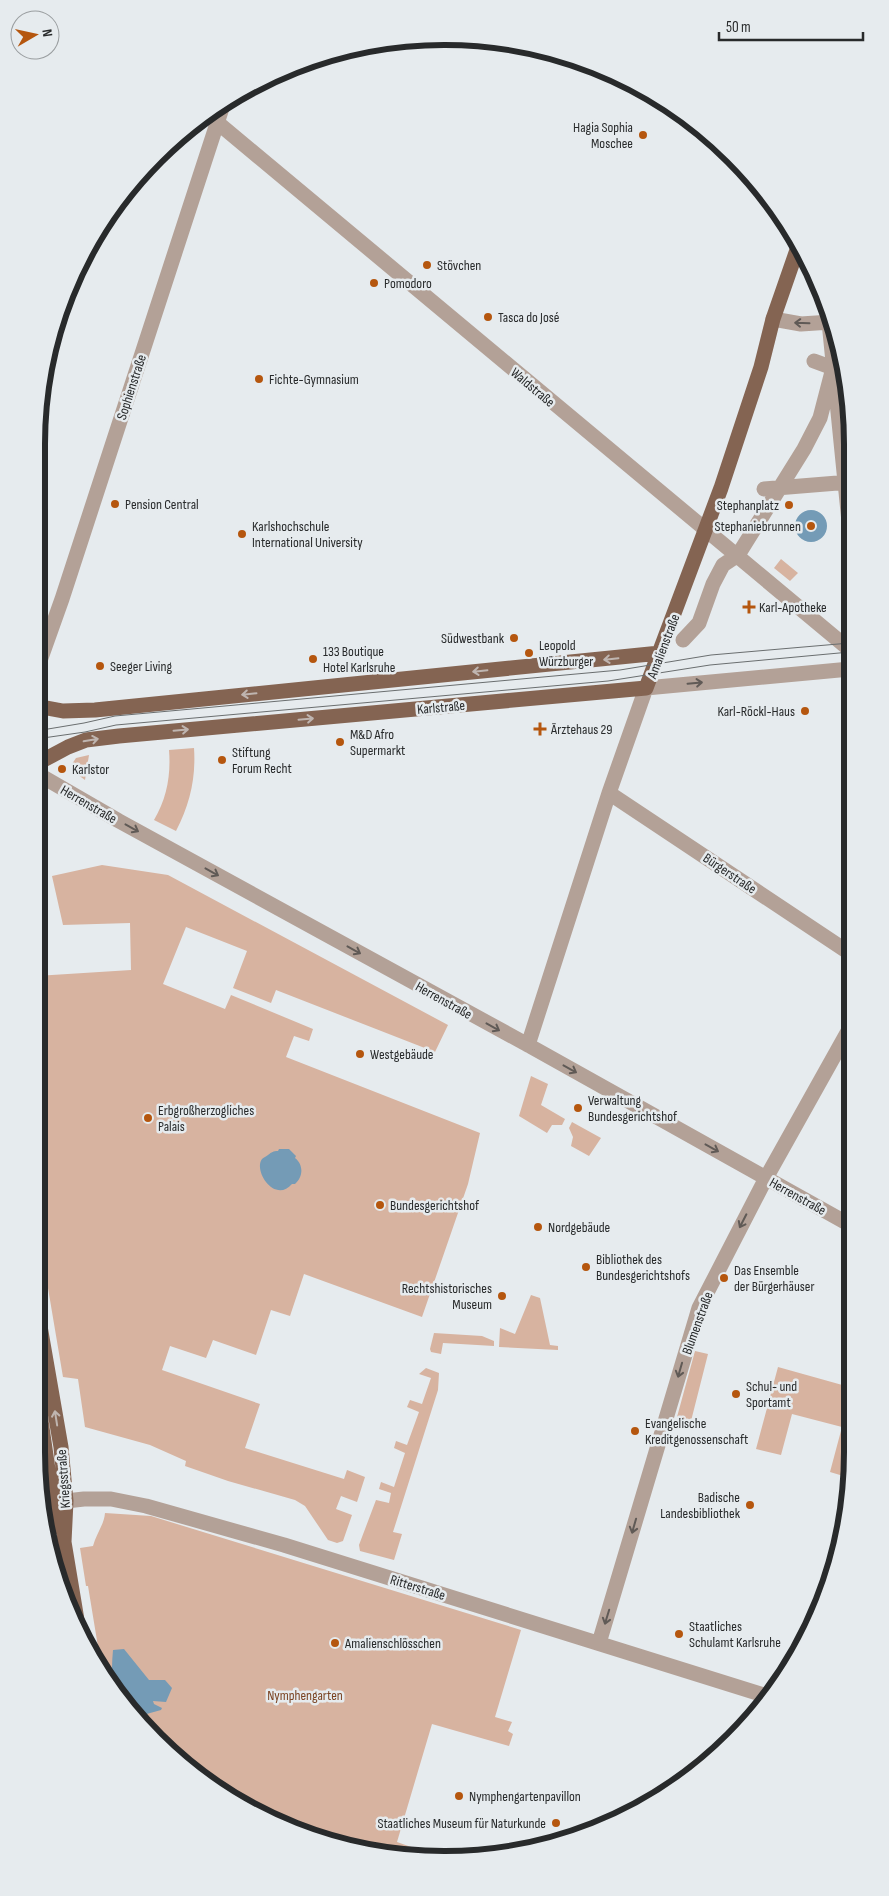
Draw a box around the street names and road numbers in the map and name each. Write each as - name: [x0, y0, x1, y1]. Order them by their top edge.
- street label: Sophienstraße: [113, 352, 150, 422]
- street label: Waldstraße: [507, 364, 558, 411]
- street label: Amalienstraße: [643, 612, 684, 682]
- street label: Karlstraße: [416, 697, 466, 718]
- street label: Herrenstraße: [58, 782, 120, 827]
- street label: Bürgerstraße: [700, 849, 760, 897]
- street label: Herrenstraße: [412, 978, 475, 1023]
- street label: Herrenstraße: [766, 1174, 829, 1219]
- street label: Blumenstraße: [678, 1290, 717, 1357]
- street label: Kriegsstraße: [53, 1449, 74, 1509]
- street label: Ritterstraße: [388, 1571, 448, 1604]

